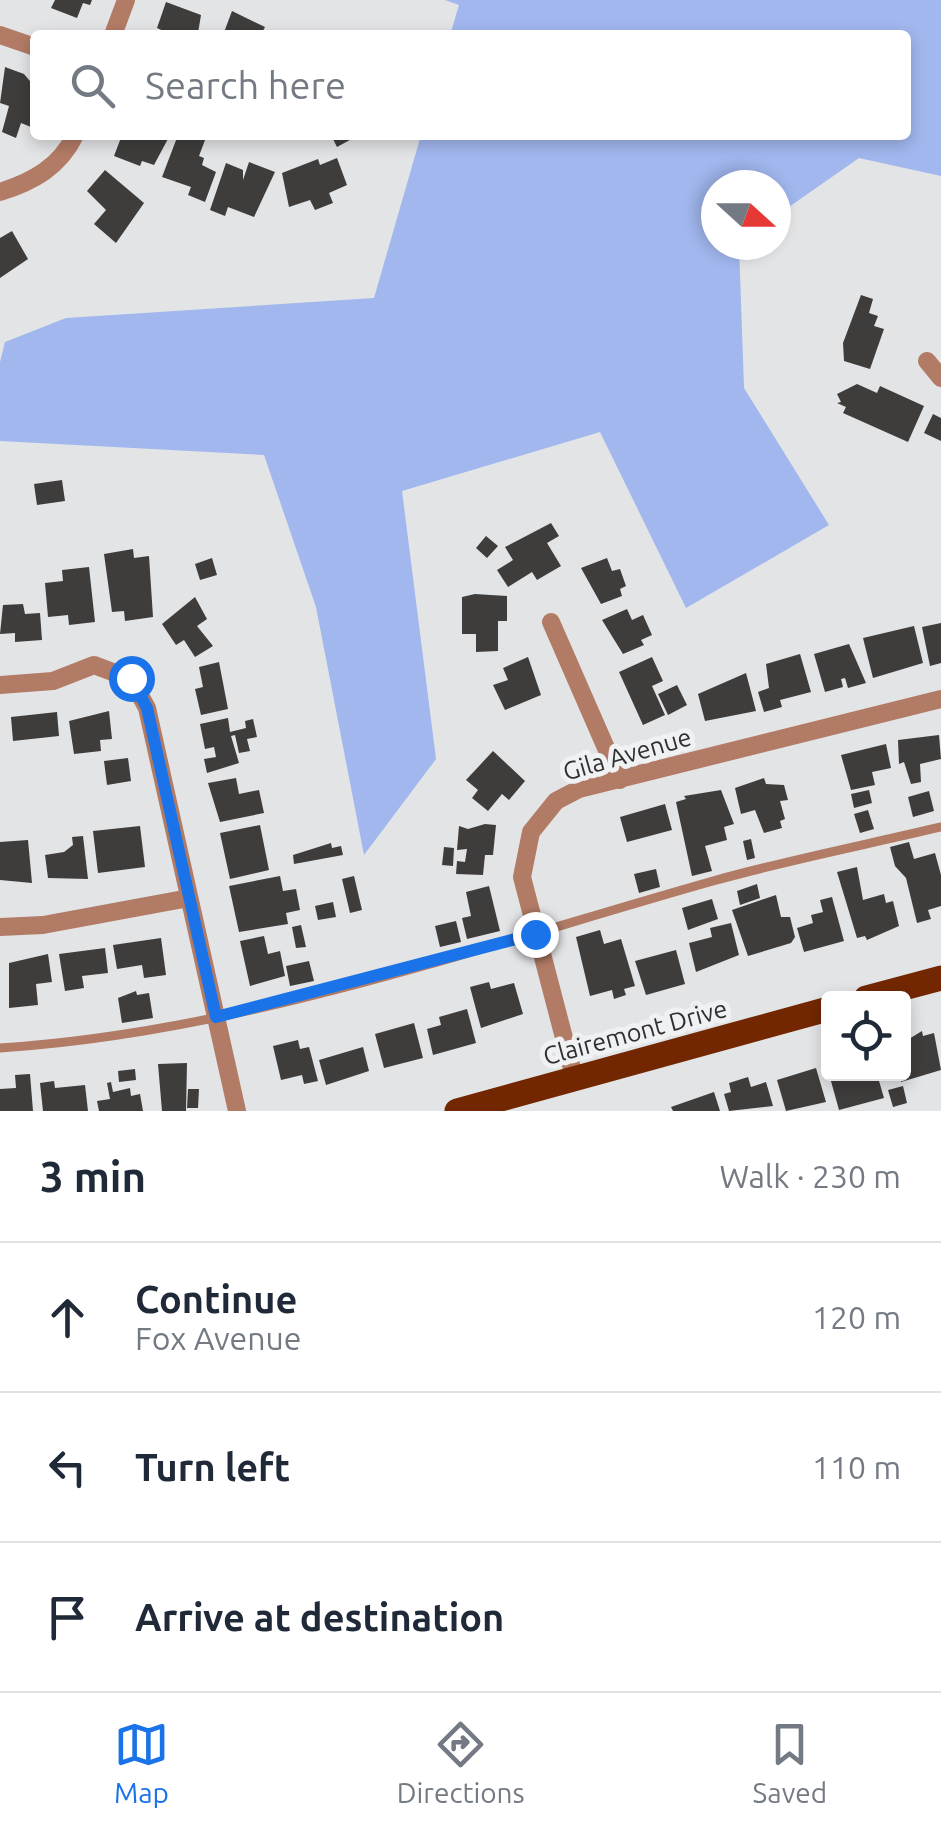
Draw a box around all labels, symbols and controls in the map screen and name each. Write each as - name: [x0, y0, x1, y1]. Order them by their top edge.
- search box: [30, 30, 911, 140]
- icon: search: [65, 58, 120, 113]
- text: Search here: [145, 64, 346, 106]
- north arrow: [701, 170, 791, 260]
- route start: [109, 656, 155, 702]
- street label: Gila Avenue: [560, 722, 694, 786]
- route end: [513, 912, 559, 958]
- map controls: [821, 991, 911, 1081]
- button: locate: [821, 991, 911, 1081]
- street label: Clairemont Drive: [540, 994, 730, 1070]
- text: 3 min: [40, 1153, 146, 1200]
- text: Walk · 230 m: [719, 1158, 901, 1194]
- text: Continue: [135, 1278, 297, 1320]
- icon: ahead: [40, 1290, 95, 1345]
- text: 120 m: [812, 1299, 901, 1335]
- text: Fox Avenue: [135, 1320, 302, 1356]
- icon: left: [40, 1440, 95, 1495]
- text: Turn left: [135, 1446, 290, 1488]
- text: 110 m: [812, 1449, 901, 1485]
- icon: arrive: [40, 1590, 95, 1645]
- text: Arrive at destination: [135, 1596, 504, 1638]
- tab: Map: [114, 1717, 169, 1808]
- tab: Directions: [397, 1717, 525, 1808]
- tab: Saved: [753, 1717, 827, 1808]

